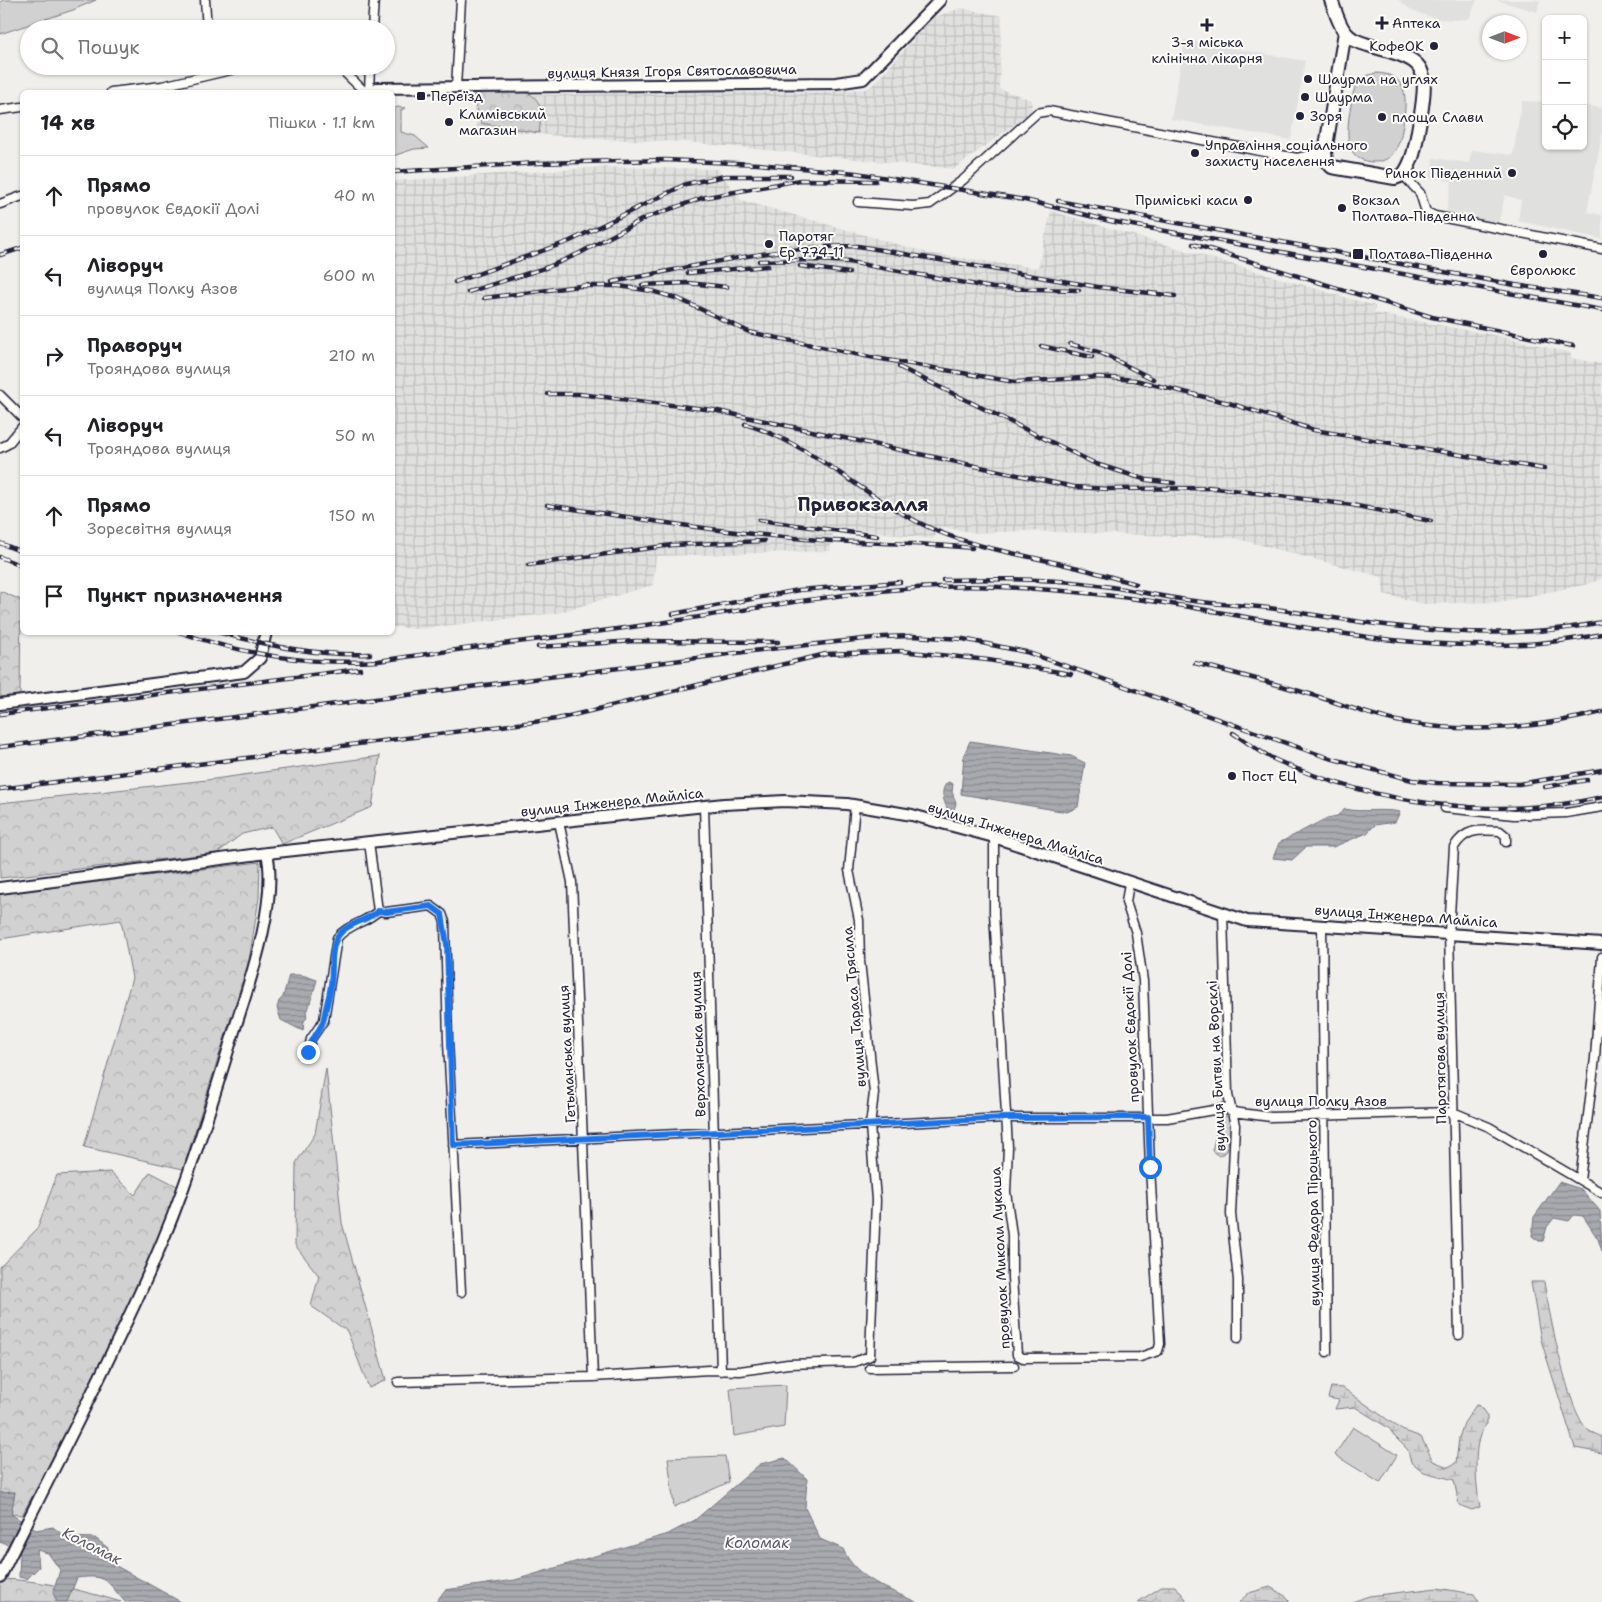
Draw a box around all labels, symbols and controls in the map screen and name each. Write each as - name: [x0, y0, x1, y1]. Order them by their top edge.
- place label: Аптека: [1392, 14, 1441, 32]
- north arrow: [1482, 15, 1527, 60]
- map controls: [1542, 15, 1587, 150]
- button: +: [1542, 15, 1587, 60]
- marker: Аптека: [1376, 17, 1388, 29]
- marker: 3-я міська клінічна лікарня: [1200, 18, 1214, 32]
- search box: [20, 20, 395, 75]
- place label: 3-я міська клінічна лікарня: [1151, 33, 1263, 67]
- icon: search: [38, 34, 66, 62]
- text: Пошук: [78, 35, 140, 60]
- place label: КофеОК: [1369, 37, 1424, 55]
- marker: КофеОК: [1428, 40, 1440, 52]
- street label: вулиця Князя Ігоря Святославовича: [547, 60, 797, 82]
- button: −: [1542, 60, 1587, 105]
- place label: Шаурма на углях: [1318, 70, 1438, 88]
- marker: Шаурма на углях: [1302, 73, 1314, 85]
- place label: Переїзд: [431, 87, 483, 105]
- place label: Шаурма: [1315, 88, 1373, 106]
- marker: Переїзд: [415, 90, 427, 102]
- marker: Шаурма: [1299, 91, 1311, 103]
- place label: Климівський магазин: [459, 105, 546, 139]
- button: locate: [1542, 105, 1587, 150]
- place label: Зоря: [1310, 107, 1342, 125]
- place label: площа Слави: [1392, 108, 1484, 126]
- text: 14 хв: [40, 109, 95, 137]
- marker: Зоря: [1294, 110, 1306, 122]
- marker: площа Слави: [1376, 111, 1388, 123]
- text: Пішки · 1.1 km: [269, 112, 375, 133]
- marker: Климівський магазин: [443, 116, 455, 128]
- place label: Управління соціального захисту населення: [1205, 136, 1368, 170]
- marker: Управління соціального захисту населення: [1189, 147, 1201, 159]
- place label: Ринок Південний: [1385, 164, 1502, 182]
- marker: Ринок Південний: [1506, 167, 1518, 179]
- text: Прямо: [87, 173, 151, 198]
- icon: ahead: [40, 182, 68, 210]
- text: 40 m: [333, 185, 375, 206]
- place label: Приміські каси: [1135, 191, 1238, 209]
- place label: Вокзал Полтава-Південна: [1352, 191, 1476, 225]
- marker: Приміські каси: [1242, 194, 1254, 206]
- text: провулок Євдокії Долі: [87, 198, 260, 219]
- marker: Вокзал Полтава-Південна: [1336, 202, 1348, 214]
- place label: Паротяг Ер 774-11: [779, 227, 844, 261]
- marker: Паротяг Ер 774-11: [763, 238, 775, 250]
- place label: Полтава-Південна: [1369, 245, 1493, 263]
- marker: Полтава-Південна: [1351, 247, 1365, 261]
- marker: Євролюкс: [1537, 248, 1549, 260]
- text: Ліворуч: [87, 253, 163, 278]
- place label: Євролюкс: [1510, 261, 1576, 279]
- icon: left: [40, 262, 68, 290]
- text: 600 m: [323, 265, 375, 286]
- text: вулиця Полку Азов: [87, 278, 238, 299]
- text: Праворуч: [87, 333, 182, 358]
- icon: right: [40, 342, 68, 370]
- text: 210 m: [328, 345, 375, 366]
- text: Трояндова вулиця: [87, 358, 231, 379]
- text: Ліворуч: [87, 413, 163, 438]
- icon: left: [40, 422, 68, 450]
- text: 50 m: [335, 425, 375, 446]
- text: Трояндова вулиця: [87, 438, 231, 459]
- district label: Привокзалля: [798, 492, 928, 517]
- text: Прямо: [87, 493, 151, 518]
- icon: ahead: [40, 502, 68, 530]
- text: 150 m: [328, 505, 375, 526]
- text: Зоресвітня вулиця: [87, 518, 232, 539]
- icon: arrive: [40, 582, 68, 610]
- text: Пункт призначення: [87, 583, 283, 608]
- place label: Пост ЕЦ: [1242, 767, 1297, 785]
- marker: Пост ЕЦ: [1226, 770, 1238, 782]
- street label: вулиця Інженера Майліса: [520, 783, 704, 821]
- street label: вулиця Інженера Майліса: [926, 798, 1107, 868]
- street label: вулиця Інженера Майліса: [1314, 901, 1498, 931]
- street label: вулиця Тараса Трясила: [838, 926, 870, 1088]
- street label: провулок Євдокії Долі: [1117, 951, 1143, 1103]
- street label: Верхолянська вулиця: [686, 971, 710, 1117]
- street label: вулиця Битви на Ворсклі: [1203, 980, 1229, 1152]
- street label: Гетьманська вулиця: [554, 984, 580, 1124]
- street label: Паротягова вулиця: [1430, 992, 1450, 1124]
- route end: [297, 1041, 320, 1064]
- street label: вулиця Полку Азов: [1255, 1092, 1387, 1110]
- street label: вулиця Федора Піроцького: [1302, 1120, 1324, 1306]
- route start: [1139, 1156, 1162, 1179]
- street label: провулок Миколи Лукаша: [986, 1166, 1014, 1349]
- water label: Коломак: [59, 1522, 126, 1570]
- water label: Коломак: [725, 1533, 790, 1553]

